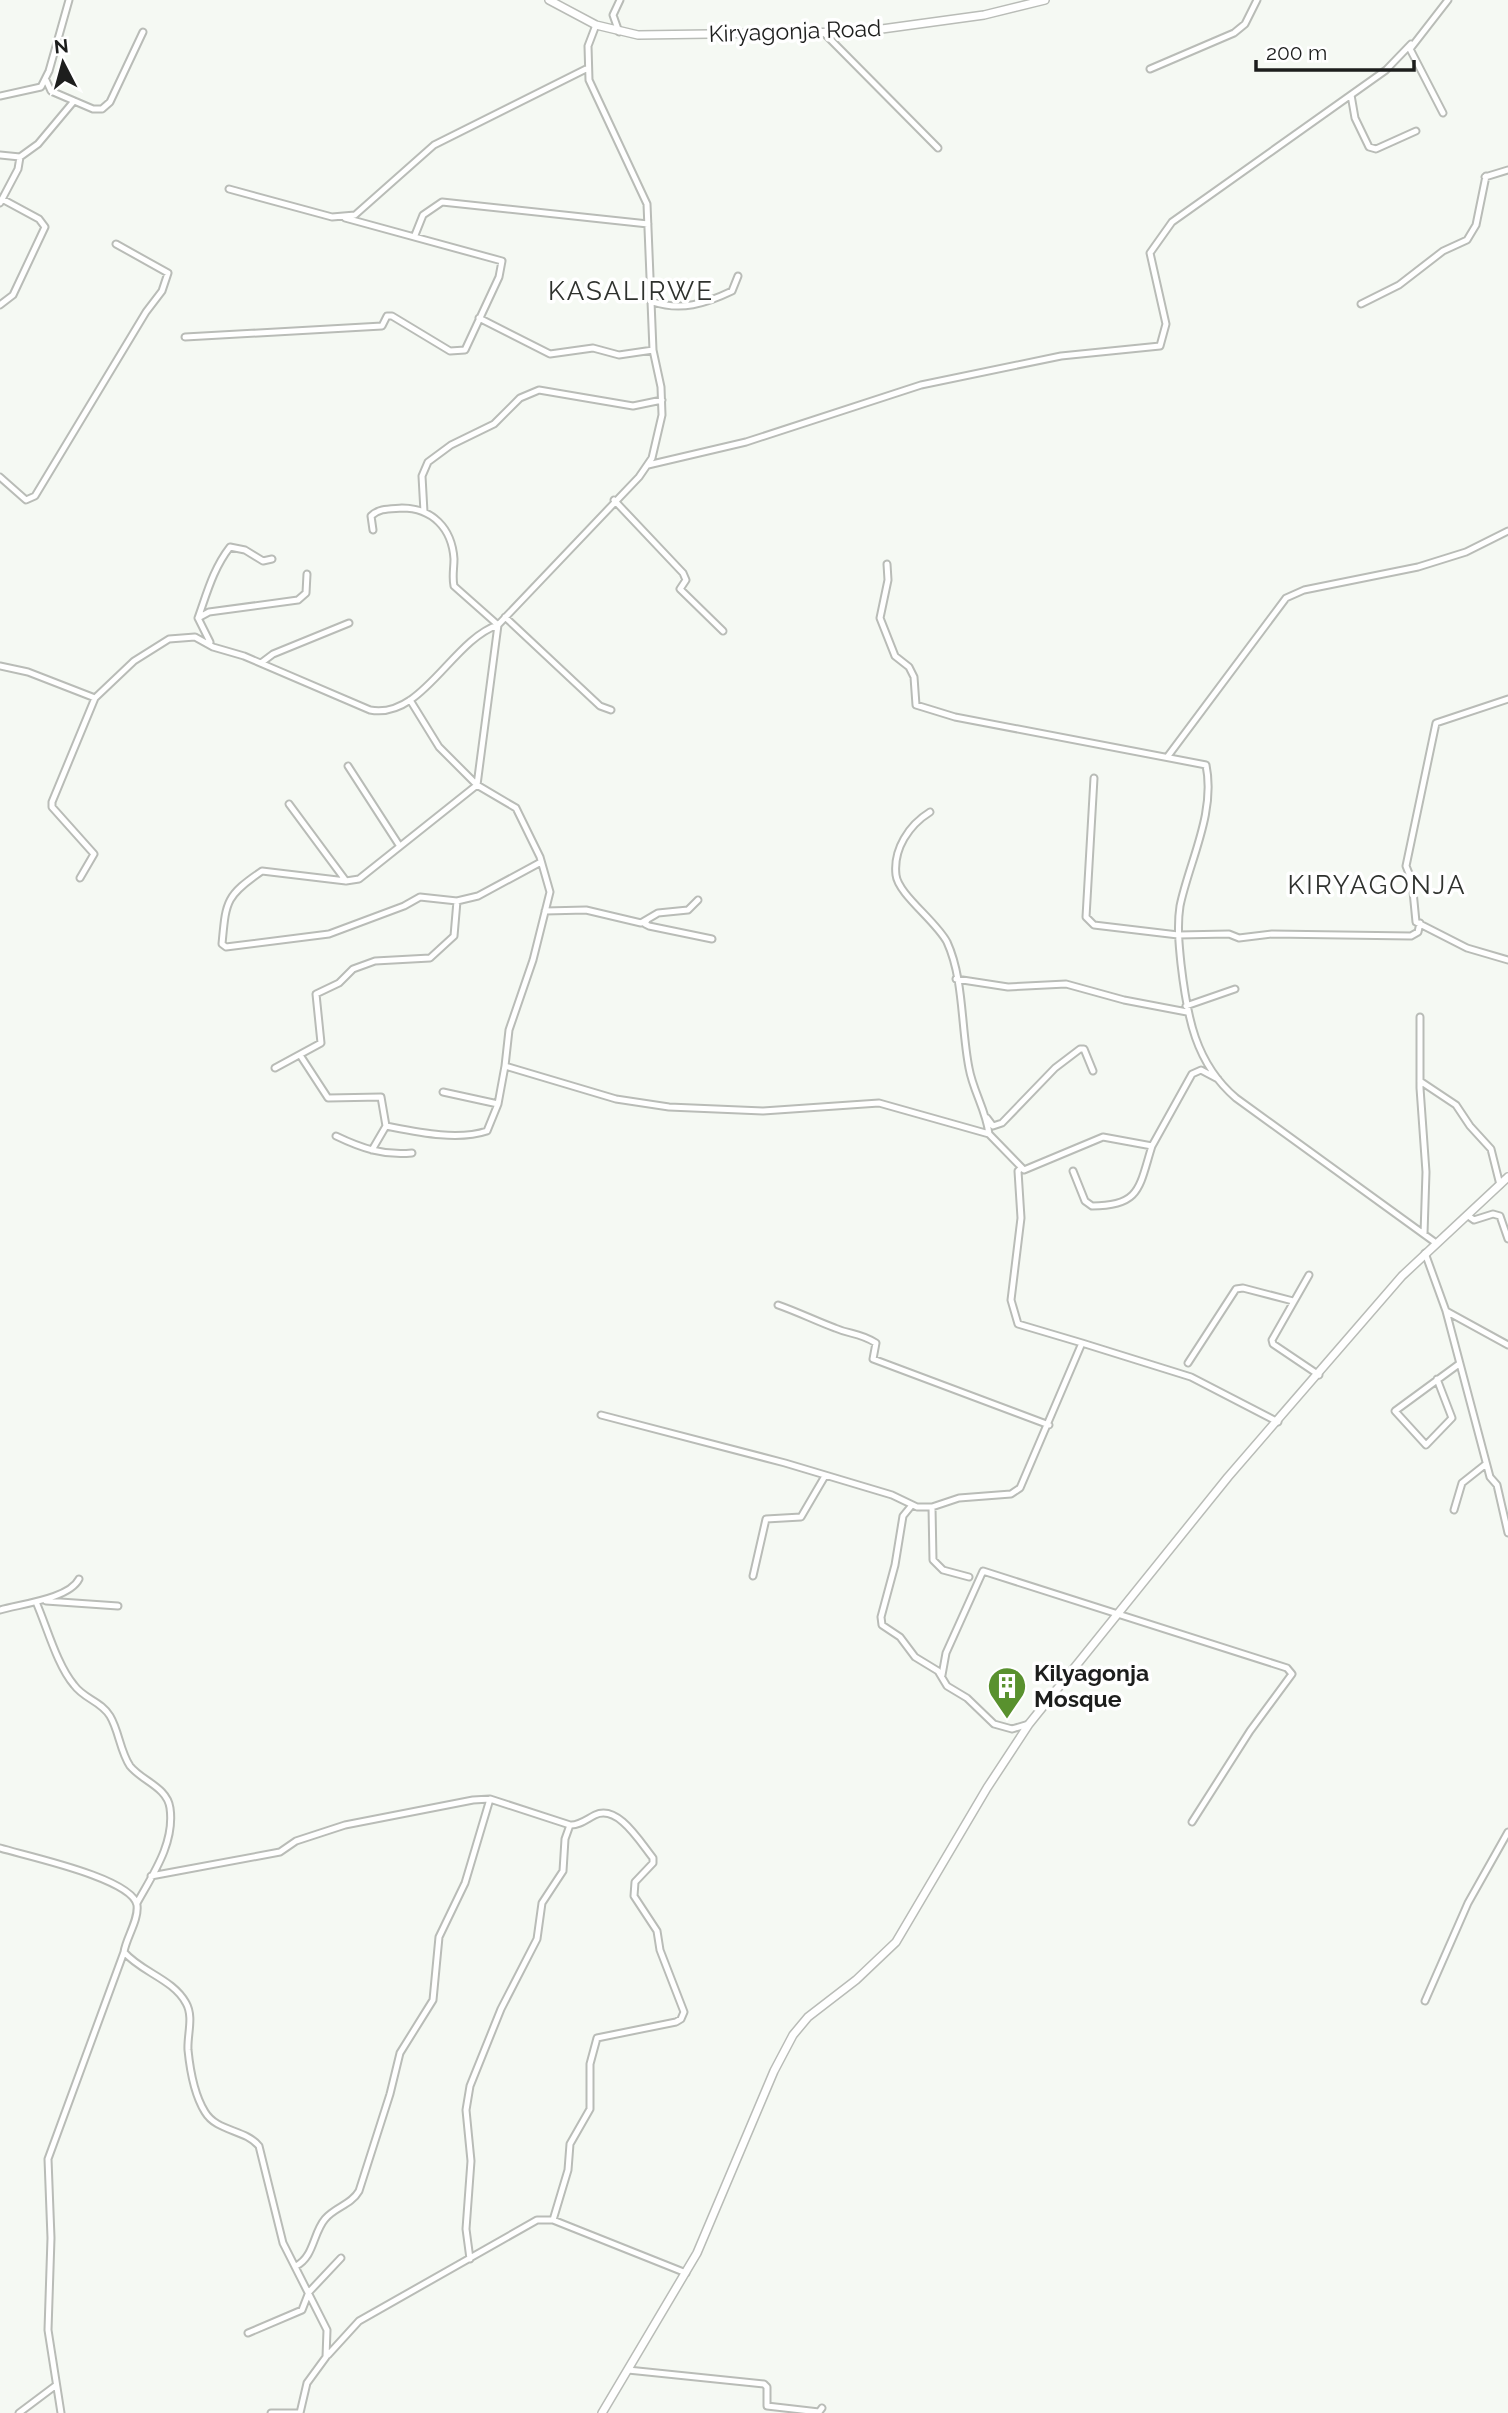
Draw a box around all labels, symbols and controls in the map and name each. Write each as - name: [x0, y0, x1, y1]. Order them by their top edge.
- street label: Kiryagonja Road: [708, 14, 882, 47]
- north arrow: [28, 28, 98, 98]
- scale bar: [1256, 28, 1414, 72]
- text: N: [53, 34, 70, 58]
- text: 200 m: [1266, 40, 1327, 65]
- district label: KASALIRWE: [548, 276, 714, 306]
- district label: KIRYAGONJA: [1287, 870, 1467, 900]
- place label: Kilyagonja Mosque: [1034, 1659, 1149, 1712]
- building icon: Kilyagonja Mosque: [986, 1665, 1028, 1720]

